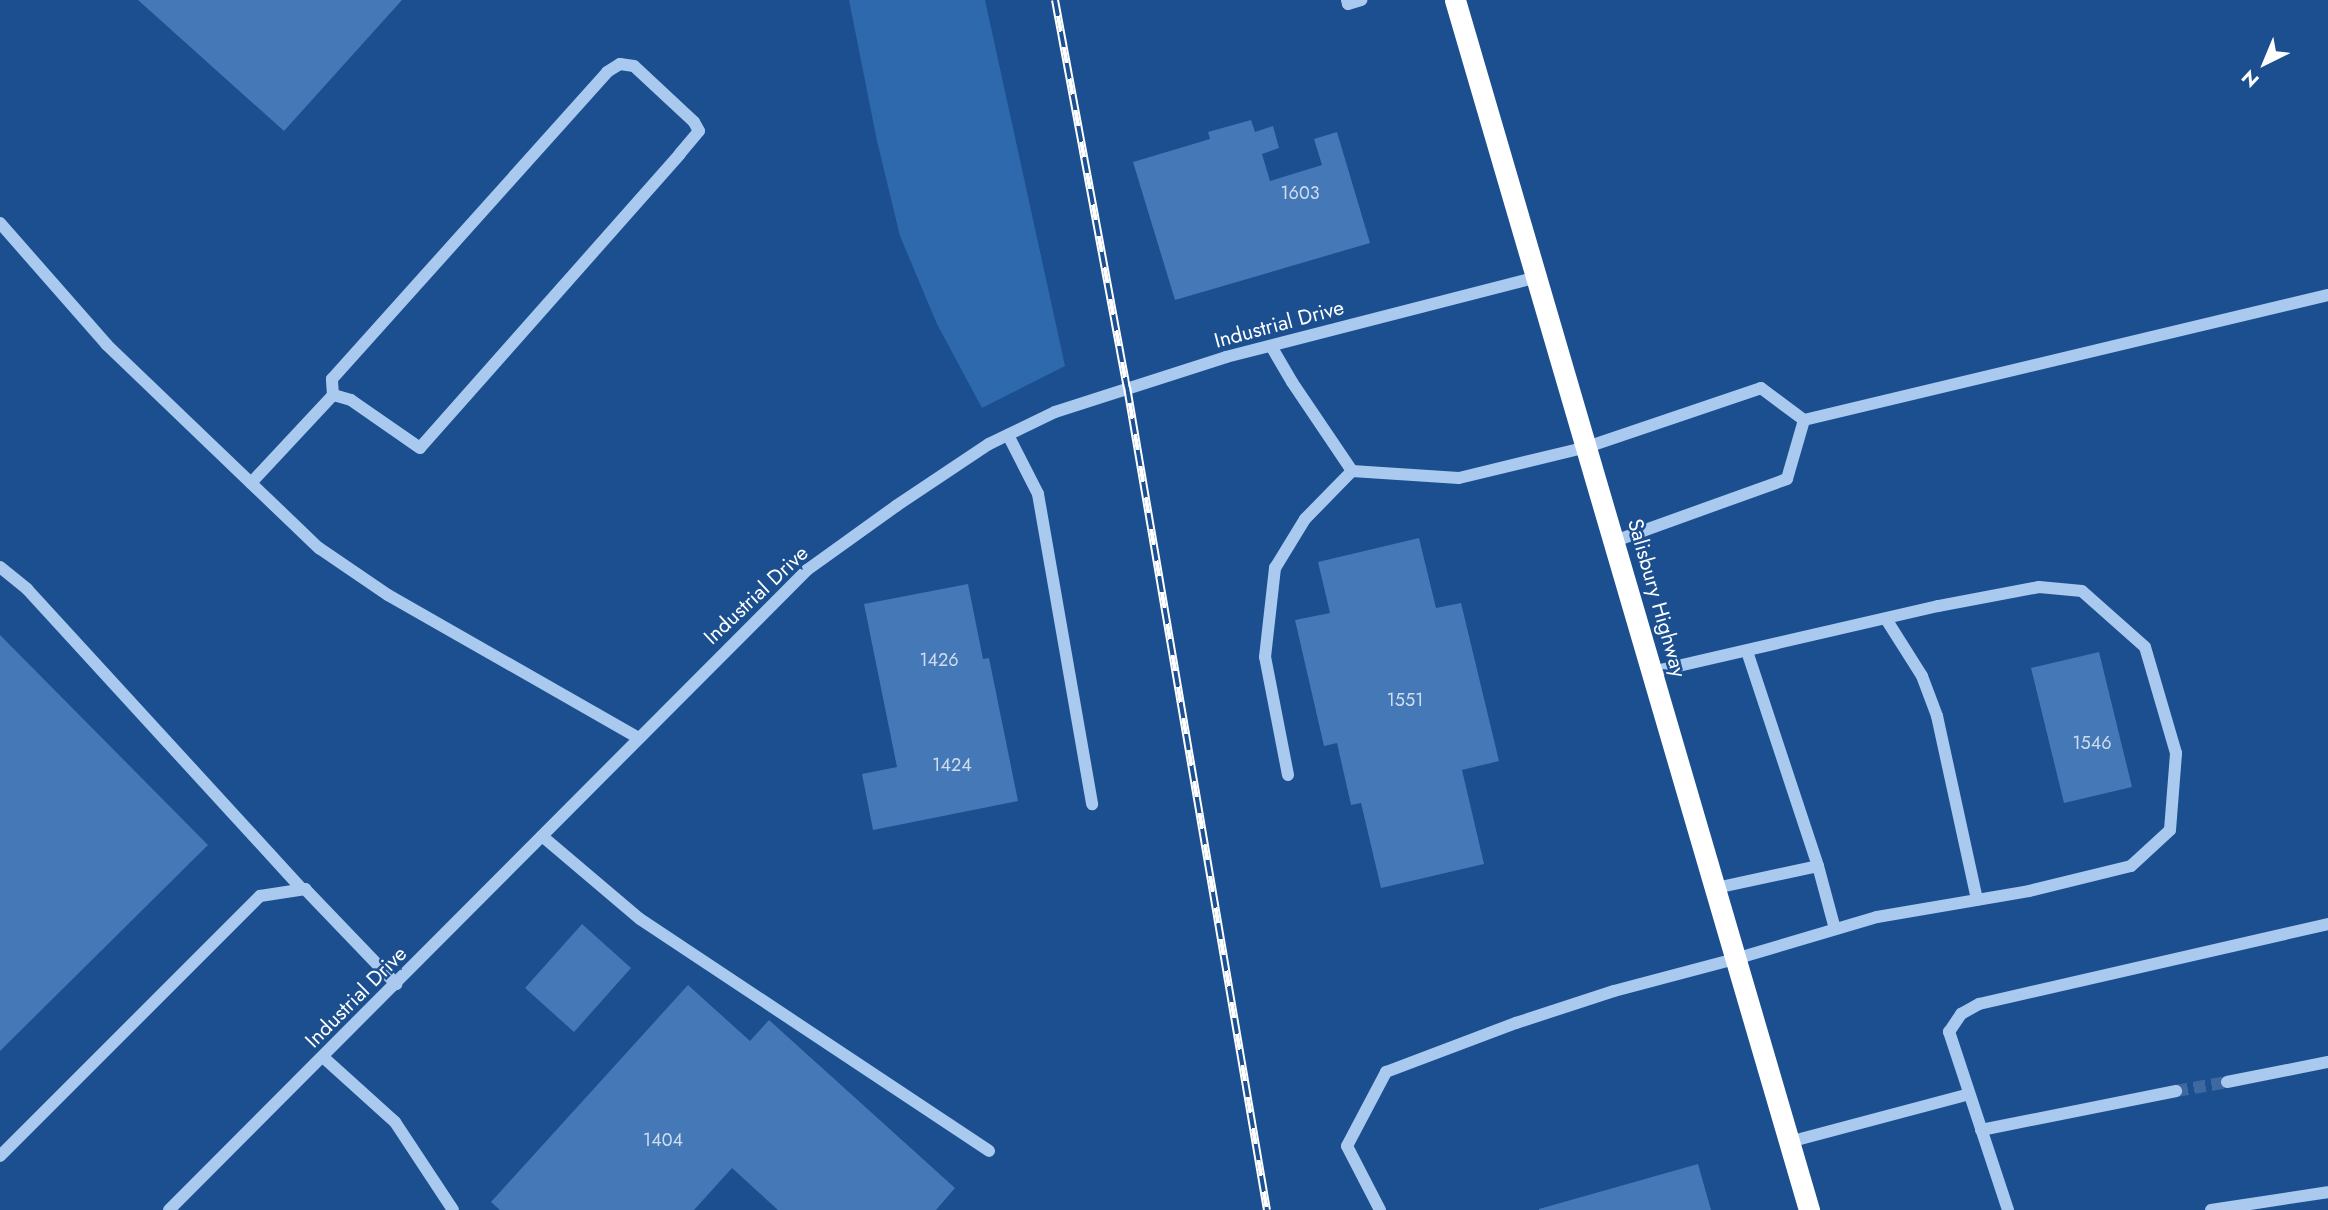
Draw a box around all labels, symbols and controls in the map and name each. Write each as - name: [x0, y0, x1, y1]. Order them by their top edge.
- north arrow: [2230, 28, 2300, 98]
- text: N: [2236, 64, 2265, 94]
- house number: 1603: [1280, 182, 1320, 204]
- street label: Industrial Drive: [1211, 295, 1347, 353]
- street label: Salisbury Highway: [1622, 516, 1692, 680]
- street label: Industrial Drive: [699, 540, 813, 650]
- house number: 1426: [919, 649, 959, 671]
- house number: 1551: [1387, 689, 1423, 711]
- house number: 1546: [2072, 732, 2112, 754]
- house number: 1424: [932, 754, 972, 776]
- street label: Industrial Drive: [300, 941, 412, 1053]
- house number: 1404: [643, 1129, 683, 1151]

